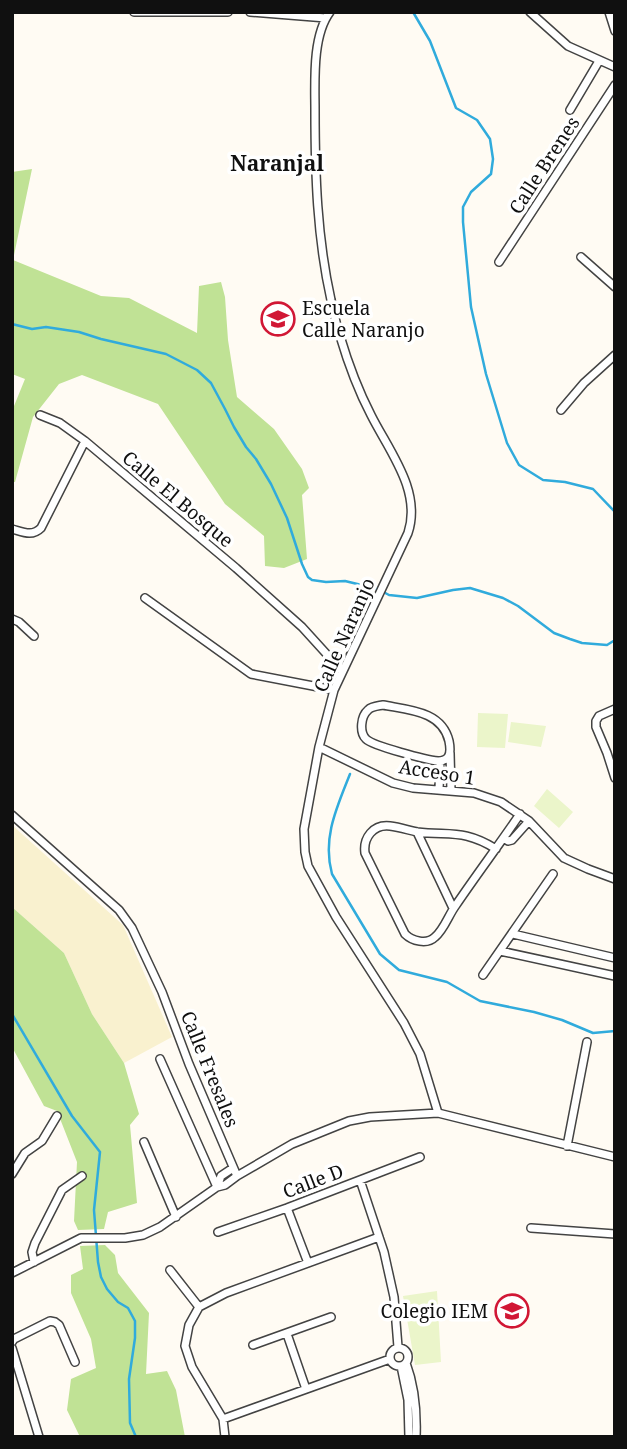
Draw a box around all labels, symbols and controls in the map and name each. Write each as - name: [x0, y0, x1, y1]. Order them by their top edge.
- street label: Calle Brenes: [503, 111, 585, 219]
- district label: Naranjal: [230, 149, 324, 177]
- place label: Escuela Calle Naranjo: [302, 295, 425, 343]
- school or university icon: Escuela Calle Naranjo: [259, 300, 297, 338]
- street label: Calle El Bosque: [117, 445, 239, 553]
- street label: Calle Naranjo: [307, 574, 381, 696]
- street label: Acceso 1: [397, 753, 477, 791]
- street label: Calle Fresales: [175, 1007, 245, 1131]
- street label: Calle D: [279, 1158, 347, 1204]
- school or university icon: Colegio IEM: [493, 1292, 531, 1330]
- place label: Colegio IEM: [380, 1298, 488, 1324]

